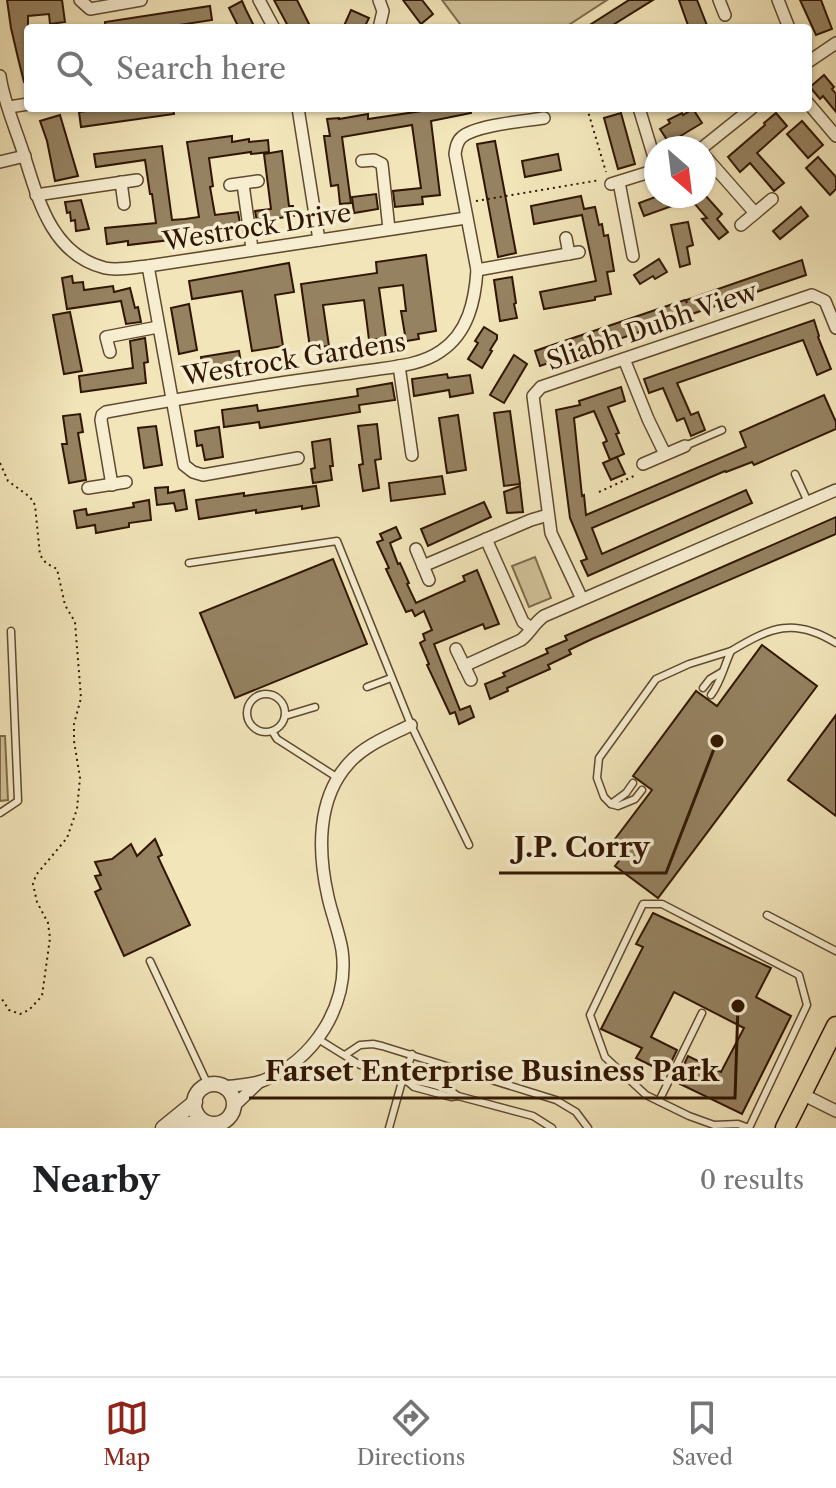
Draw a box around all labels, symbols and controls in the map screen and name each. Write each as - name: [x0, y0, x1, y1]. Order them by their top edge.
- search box: [24, 24, 812, 112]
- icon: search: [52, 46, 96, 90]
- text: Search here: [116, 50, 286, 87]
- north arrow: [644, 136, 716, 208]
- street label: Westrock Drive: [159, 196, 354, 258]
- street label: Sliabh Dubh View: [542, 275, 762, 377]
- street label: Westrock Gardens: [179, 326, 408, 393]
- callout: J.P. Corry: [499, 821, 666, 873]
- text: J.P. Corry: [509, 830, 651, 864]
- callout: Farset Enterprise Business Park: [249, 1046, 735, 1098]
- text: Farset Enterprise Business Park: [265, 1054, 720, 1088]
- text: Nearby: [32, 1159, 160, 1201]
- text: 0 results: [700, 1164, 804, 1196]
- tab: Map: [103, 1396, 150, 1471]
- tab: Directions: [357, 1396, 465, 1471]
- tab: Saved: [672, 1396, 733, 1471]

